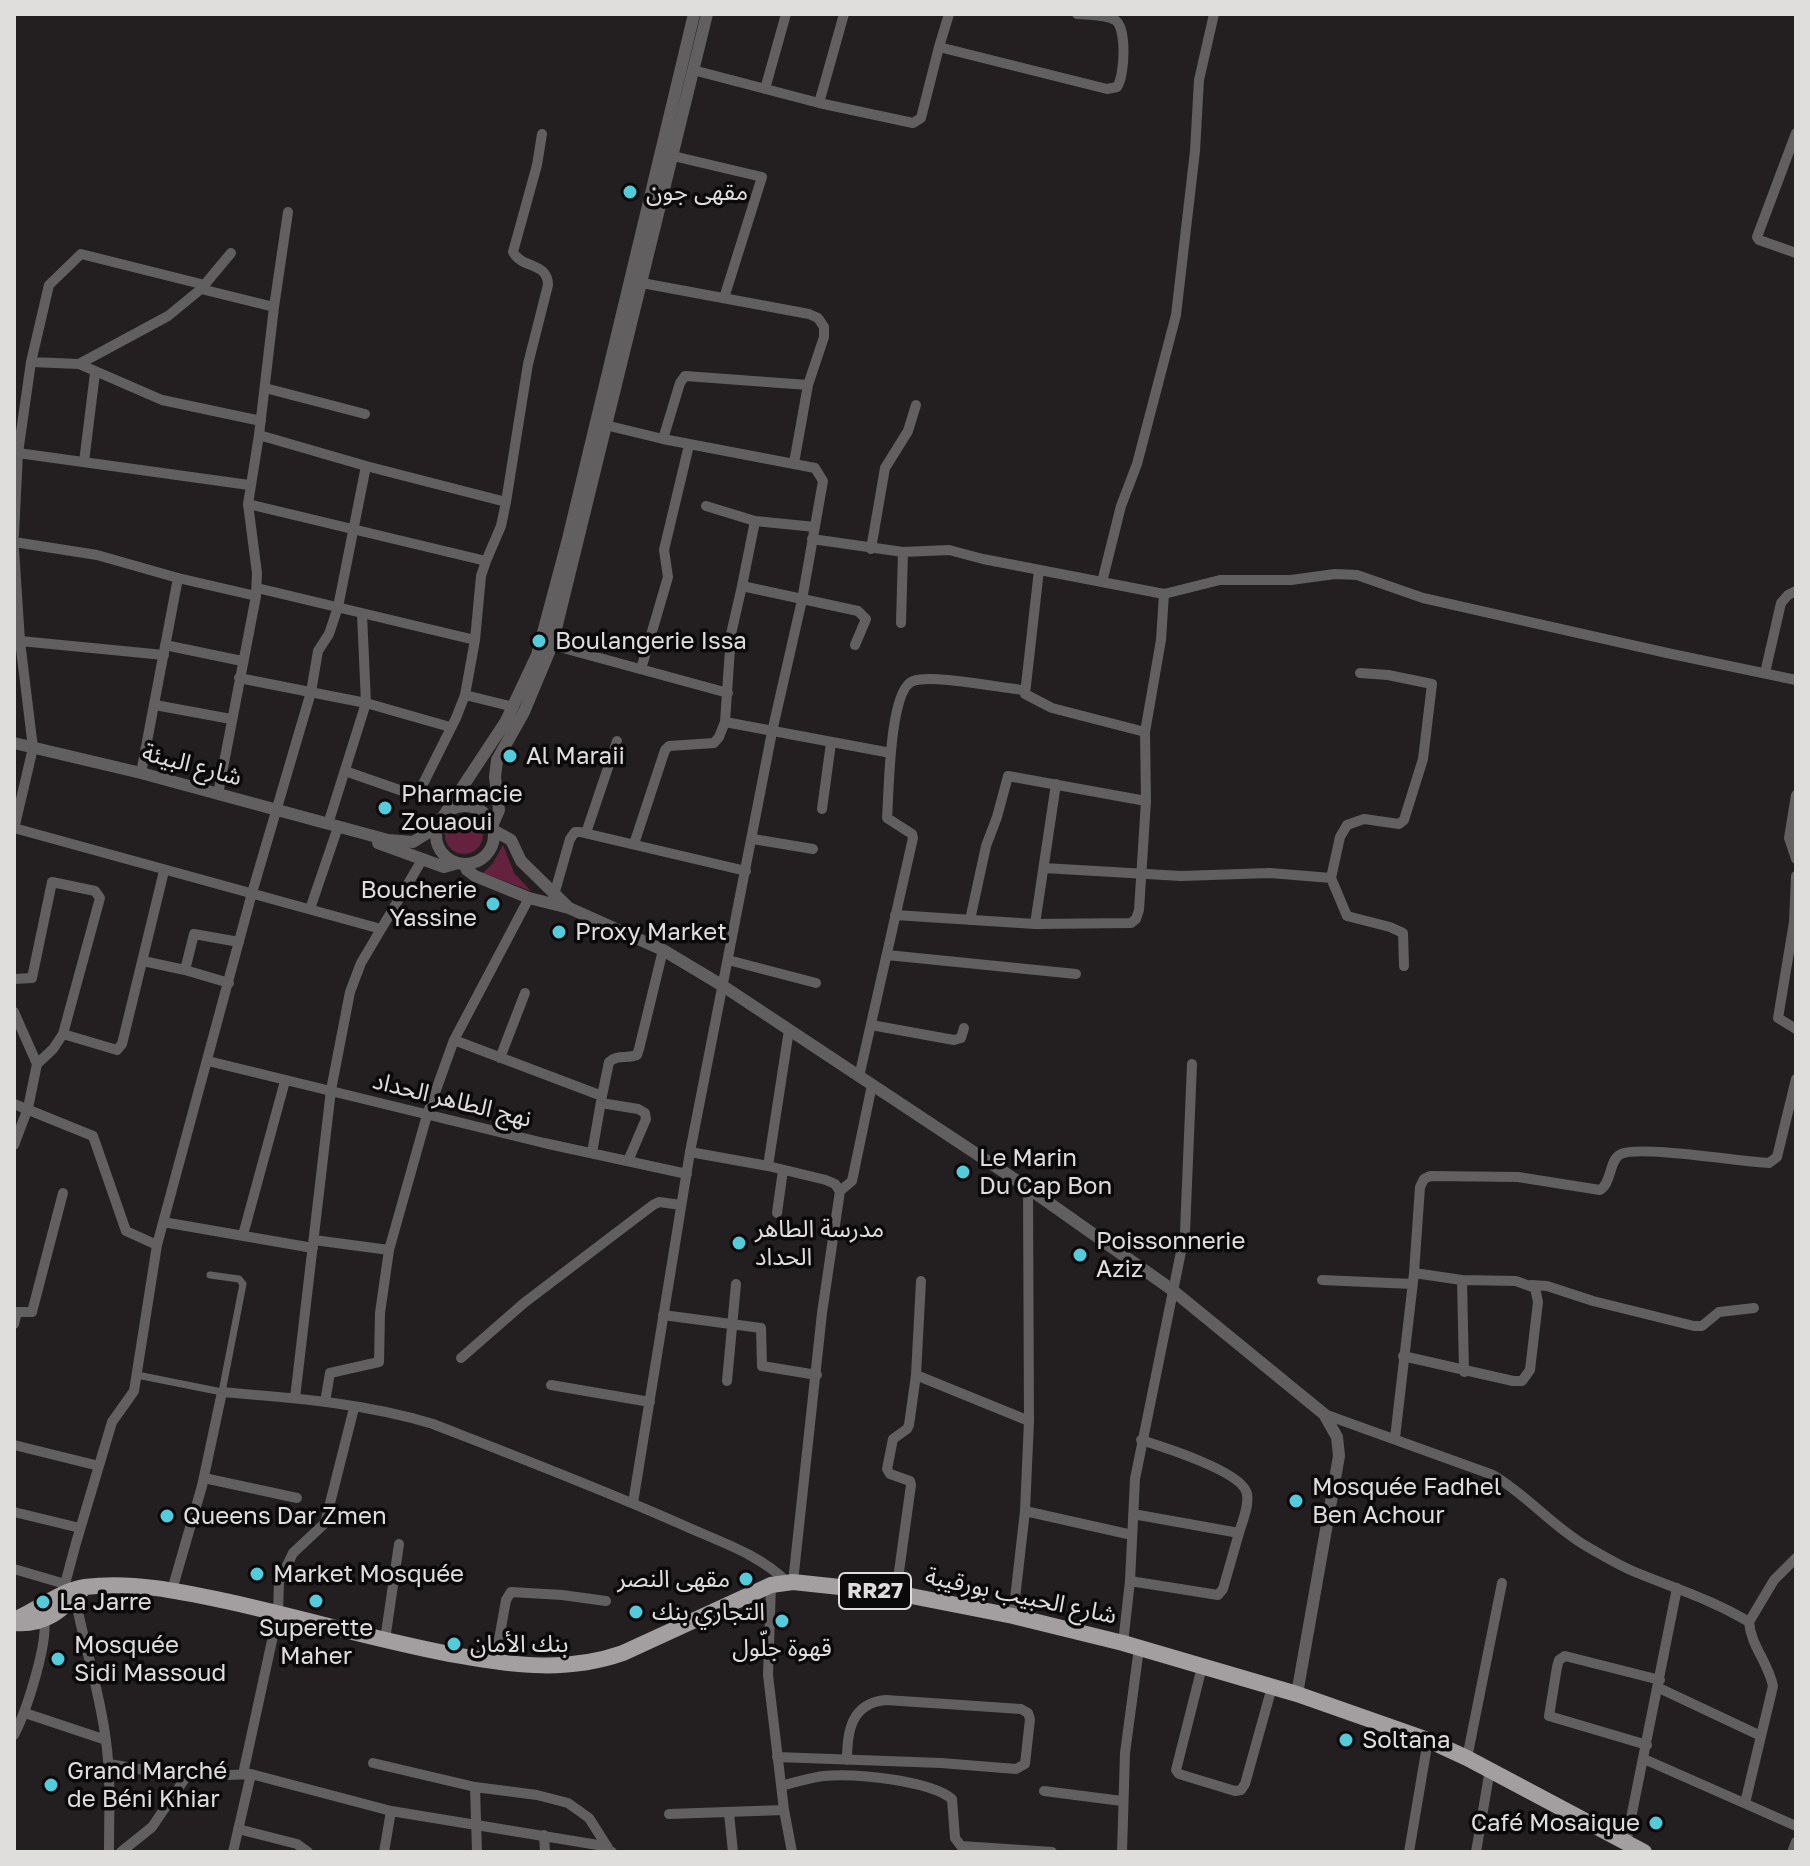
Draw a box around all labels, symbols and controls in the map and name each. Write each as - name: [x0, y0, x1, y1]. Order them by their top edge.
- place label: مقهى جون: [646, 178, 748, 206]
- marker: مقهى جون: [621, 183, 639, 201]
- place label: Boulangerie Issa: [555, 627, 747, 655]
- marker: Boulangerie Issa: [530, 632, 548, 650]
- street label: شارع البيئة: [139, 738, 245, 792]
- place label: Al Maraii: [526, 742, 625, 770]
- marker: Al Maraii: [501, 747, 519, 765]
- place label: Pharmacie Zouaoui: [401, 780, 523, 836]
- marker: Pharmacie Zouaoui: [376, 799, 394, 817]
- place label: Boucherie Yassine: [361, 876, 477, 932]
- marker: Boucherie Yassine: [484, 895, 502, 913]
- place label: Proxy Market: [575, 918, 727, 946]
- marker: Proxy Market: [550, 923, 568, 941]
- street label: نهج الطاهر الحداد: [370, 1066, 534, 1134]
- place label: Le Marin Du Cap Bon: [979, 1144, 1112, 1200]
- marker: Le Marin Du Cap Bon: [954, 1163, 972, 1181]
- place label: مدرسة الطاهر الحداد: [755, 1215, 884, 1271]
- place label: Poissonnerie Aziz: [1096, 1227, 1245, 1283]
- marker: مدرسة الطاهر الحداد: [730, 1234, 748, 1252]
- marker: Poissonnerie Aziz: [1071, 1246, 1089, 1264]
- place label: Mosquée Fadhel Ben Achour: [1312, 1473, 1501, 1529]
- marker: Mosquée Fadhel Ben Achour: [1287, 1492, 1305, 1510]
- place label: Queens Dar Zmen: [183, 1502, 387, 1530]
- marker: Queens Dar Zmen: [158, 1507, 176, 1525]
- place label: Market Mosquée: [273, 1560, 464, 1588]
- street label: شارع الحبيب بورقيبة: [923, 1562, 1119, 1630]
- marker: Market Mosquée: [248, 1565, 266, 1583]
- place label: مقهى النصر: [617, 1565, 730, 1593]
- marker: مقهى النصر: [737, 1570, 755, 1588]
- road number: RR27: [839, 1573, 911, 1609]
- place label: La Jarre: [59, 1588, 152, 1616]
- marker: Superette Maher: [307, 1592, 325, 1610]
- marker: La Jarre: [34, 1593, 52, 1611]
- place label: التجاري بنك: [652, 1598, 765, 1626]
- marker: التجاري بنك: [627, 1603, 645, 1621]
- marker: قهوة جلّول: [773, 1612, 791, 1630]
- place label: Superette Maher: [259, 1614, 373, 1670]
- place label: بنك الأمان: [470, 1630, 569, 1658]
- place label: Mosquée Sidi Massoud: [74, 1631, 226, 1687]
- place label: قهوة جلّول: [732, 1634, 832, 1662]
- marker: بنك الأمان: [445, 1635, 463, 1653]
- marker: Mosquée Sidi Massoud: [49, 1650, 67, 1668]
- place label: Soltana: [1362, 1726, 1450, 1754]
- marker: Soltana: [1337, 1731, 1355, 1749]
- place label: Grand Marché de Béni Khiar: [67, 1757, 227, 1813]
- marker: Grand Marché de Béni Khiar: [42, 1776, 60, 1794]
- place label: Café Mosaique: [1471, 1809, 1640, 1837]
- marker: Café Mosaique: [1647, 1814, 1665, 1832]

